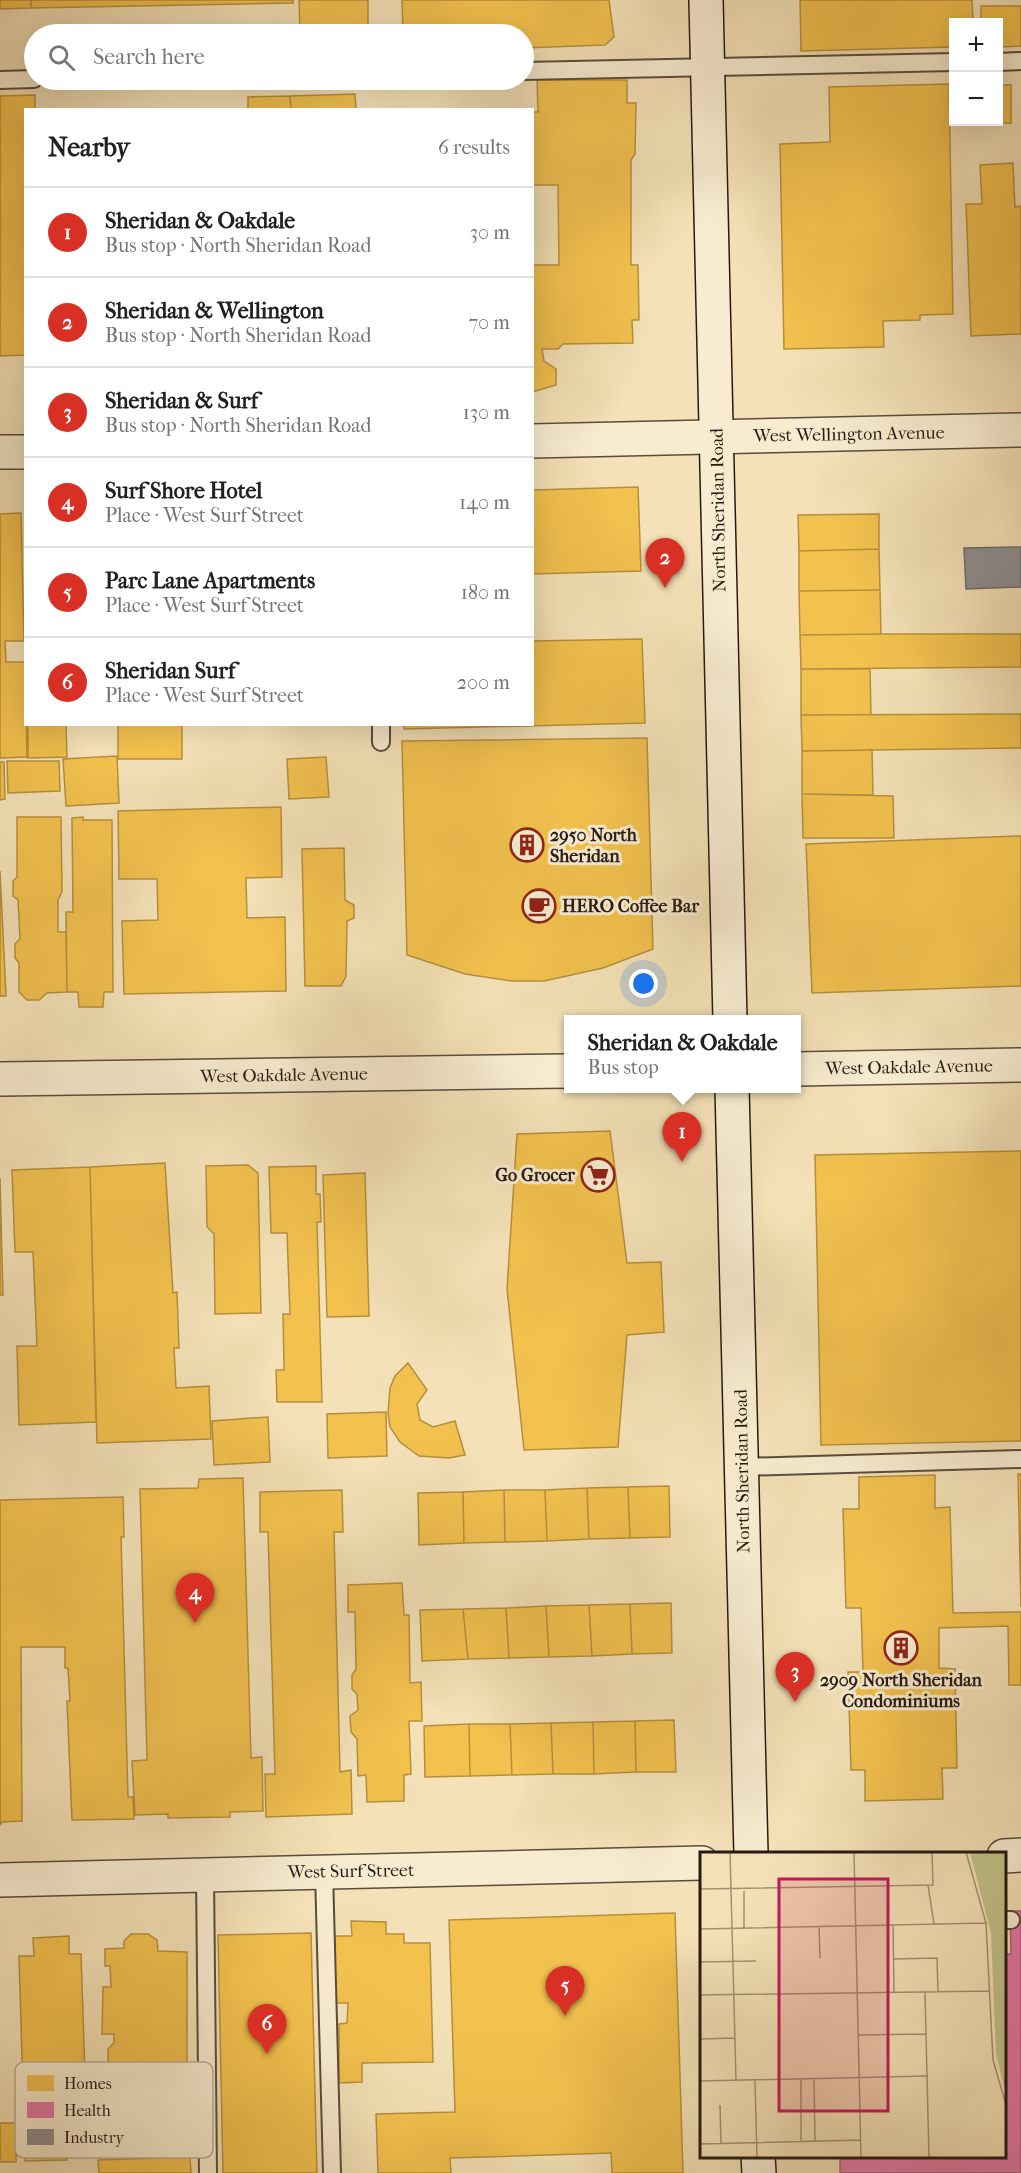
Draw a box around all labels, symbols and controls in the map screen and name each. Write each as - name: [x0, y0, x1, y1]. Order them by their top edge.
- map controls: [949, 18, 1003, 126]
- button: +: [949, 18, 1003, 72]
- search box: [24, 24, 534, 90]
- icon: search: [45, 41, 78, 74]
- text: Search here: [93, 44, 205, 70]
- button: −: [949, 72, 1003, 126]
- text: Nearby: [48, 132, 130, 163]
- text: 6 results: [438, 136, 510, 159]
- text: Sheridan & Oakdale: [105, 208, 295, 234]
- text: 1: [64, 221, 71, 244]
- text: 30 m: [470, 221, 510, 244]
- text: Bus stop · North Sheridan Road: [105, 234, 371, 257]
- text: Sheridan & Wellington: [105, 298, 324, 324]
- text: 2: [62, 311, 73, 334]
- text: 70 m: [468, 311, 510, 334]
- text: Bus stop · North Sheridan Road: [105, 324, 371, 347]
- text: Sheridan & Surf: [105, 388, 258, 414]
- text: 3: [63, 401, 72, 424]
- text: 130 m: [463, 401, 510, 424]
- text: Bus stop · North Sheridan Road: [105, 414, 371, 437]
- street label: West Wellington Avenue: [752, 422, 945, 447]
- street label: North Sheridan Road: [707, 428, 730, 592]
- text: Surf Shore Hotel: [105, 478, 262, 504]
- text: 4: [62, 491, 73, 514]
- text: 140 m: [459, 491, 510, 514]
- text: Place · West Surf Street: [105, 504, 304, 527]
- pin: 2: [646, 538, 684, 588]
- text: Parc Lane Apartments: [105, 568, 315, 594]
- text: 5: [63, 581, 72, 604]
- text: 180 m: [461, 581, 510, 604]
- text: Place · West Surf Street: [105, 594, 304, 617]
- text: Sheridan Surf: [105, 658, 235, 684]
- text: 6: [62, 671, 73, 694]
- text: 200 m: [457, 671, 510, 694]
- text: Place · West Surf Street: [105, 684, 304, 707]
- place label: 2950 North Sheridan: [550, 825, 638, 867]
- building icon: 2950 North Sheridan: [509, 827, 545, 863]
- cafe icon: HERO Coffee Bar: [521, 888, 557, 924]
- place label: HERO Coffee Bar: [562, 896, 699, 917]
- your location: [629, 969, 658, 998]
- popup: [564, 1015, 801, 1093]
- text: Sheridan & Oakdale: [587, 1030, 778, 1056]
- text: Bus stop: [587, 1056, 659, 1079]
- street label: West Oakdale Avenue: [824, 1056, 993, 1079]
- street label: West Oakdale Avenue: [199, 1064, 368, 1087]
- pin: 1: [662, 1112, 702, 1162]
- supermarket icon: Go Grocer: [580, 1157, 616, 1193]
- place label: Go Grocer: [495, 1165, 575, 1186]
- street label: North Sheridan Road: [731, 1389, 754, 1553]
- pin: 4: [176, 1574, 214, 1623]
- building icon: 2909 North Sheridan Condominiums: [883, 1630, 919, 1666]
- pin: 3: [776, 1652, 814, 1702]
- place label: 2909 North Sheridan Condominiums: [820, 1670, 983, 1712]
- inset map: [700, 1852, 1006, 2158]
- street label: West Surf Street: [286, 1860, 415, 1883]
- pin: 5: [546, 1966, 584, 2016]
- pin: 6: [248, 2004, 286, 2054]
- legend: [15, 2062, 213, 2158]
- text: Homes: [64, 2074, 112, 2093]
- text: Health: [64, 2101, 111, 2120]
- text: Industry: [64, 2128, 125, 2147]

